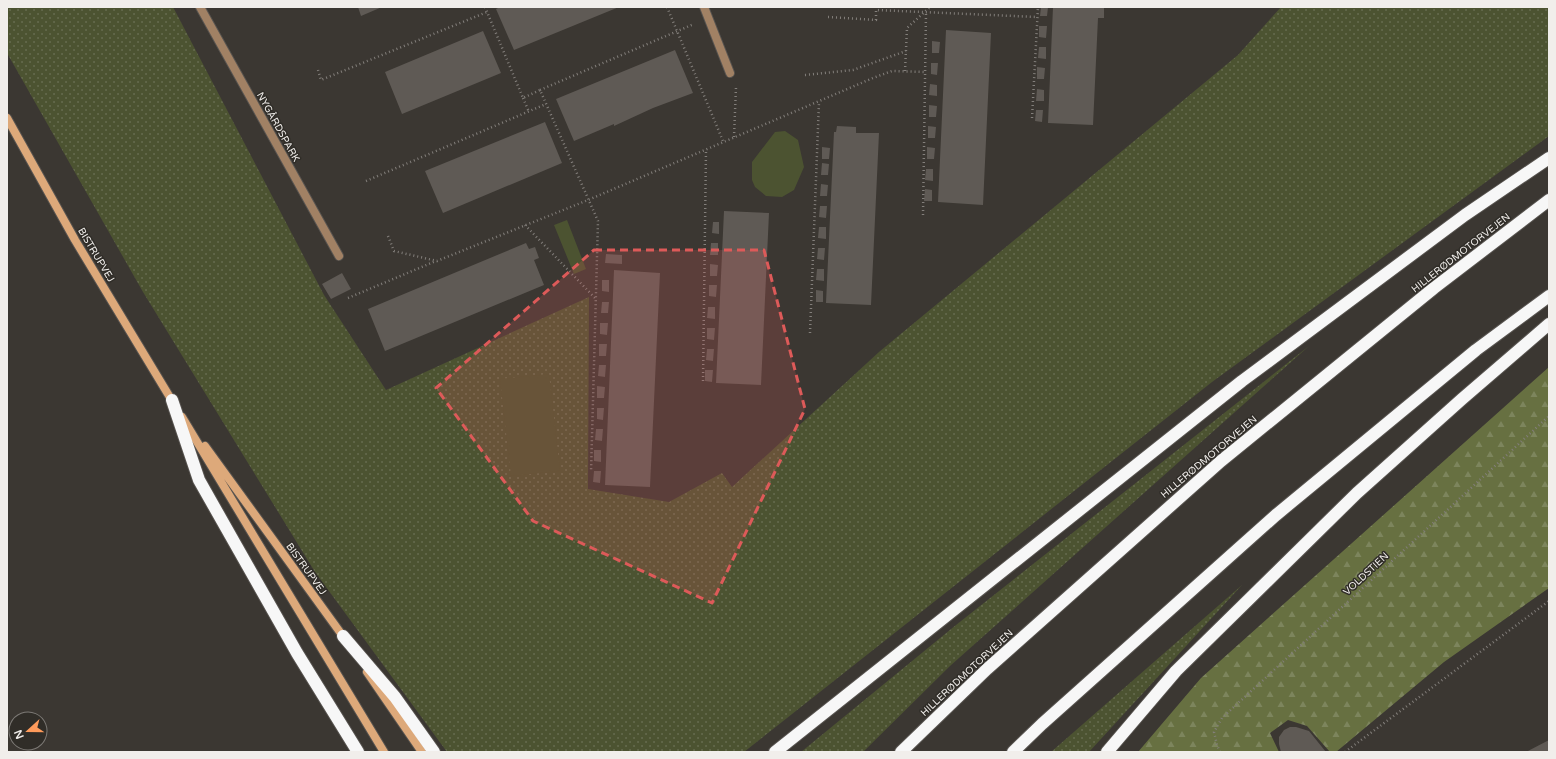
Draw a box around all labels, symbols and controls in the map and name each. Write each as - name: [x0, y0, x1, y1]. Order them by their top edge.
- street label: NYGÅRDSPARK: [254, 90, 302, 164]
- street label: HILLERØDMOTORVEJEN: [1409, 211, 1513, 295]
- street label: BISTRUPVEJ: [75, 226, 117, 284]
- street label: HILLERØDMOTORVEJEN: [1158, 413, 1260, 501]
- street label: BISTRUPVEJ: [283, 541, 329, 597]
- street label: VOLDSTIEN: [1341, 550, 1391, 598]
- street label: HILLERØDMOTORVEJEN: [918, 627, 1016, 719]
- north arrow: [8, 711, 48, 751]
- text: N: [11, 728, 27, 741]

